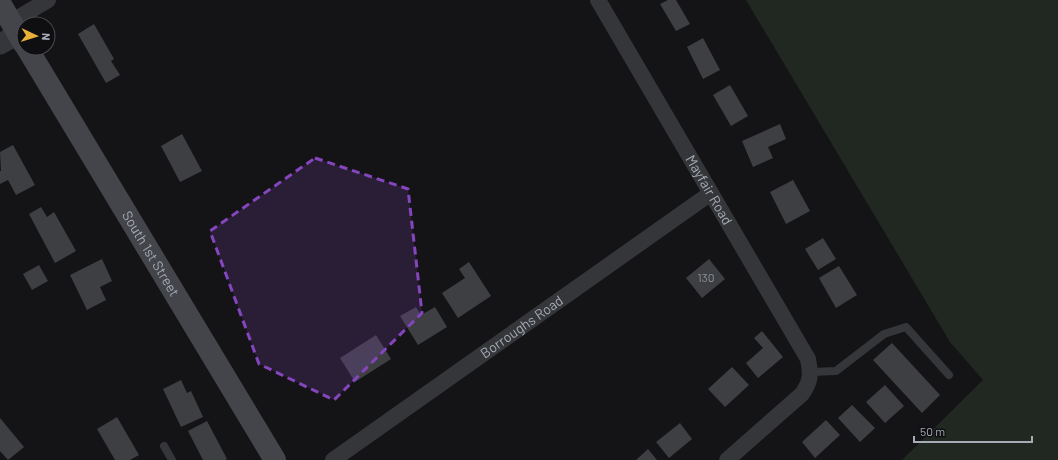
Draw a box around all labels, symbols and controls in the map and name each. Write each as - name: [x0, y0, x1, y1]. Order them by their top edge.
- north arrow: [16, 16, 56, 56]
- text: N: [40, 33, 53, 41]
- street label: Mayfair Road: [683, 152, 737, 228]
- street label: South 1st Street: [119, 208, 183, 299]
- house number: 130: [697, 270, 715, 284]
- street label: Borroughs Road: [477, 291, 566, 361]
- scale bar: [914, 418, 1032, 444]
- text: 50 m: [920, 424, 945, 438]

